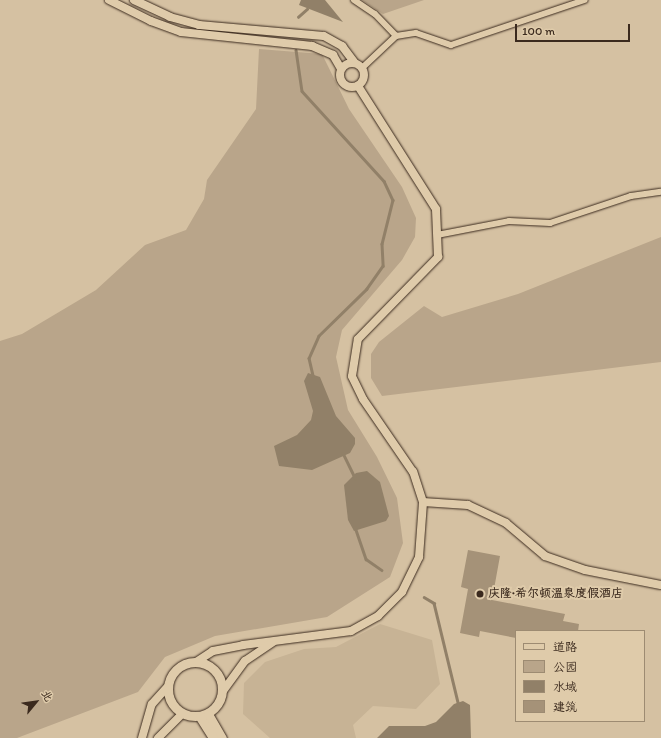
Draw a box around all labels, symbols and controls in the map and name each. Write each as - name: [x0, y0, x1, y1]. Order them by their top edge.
- scale bar: [517, 16, 632, 42]
- text: 100 m: [522, 24, 555, 38]
- place label: 庆隆·希尔顿温泉度假酒店: [488, 587, 623, 601]
- marker: 庆隆·希尔顿温泉度假酒店: [475, 589, 485, 599]
- legend: [515, 630, 645, 722]
- text: 道路: [553, 640, 577, 654]
- text: 公园: [553, 660, 577, 674]
- text: 水域: [553, 680, 577, 694]
- north arrow: [16, 682, 56, 722]
- text: 北: [39, 688, 55, 704]
- text: 建筑: [553, 700, 577, 714]

